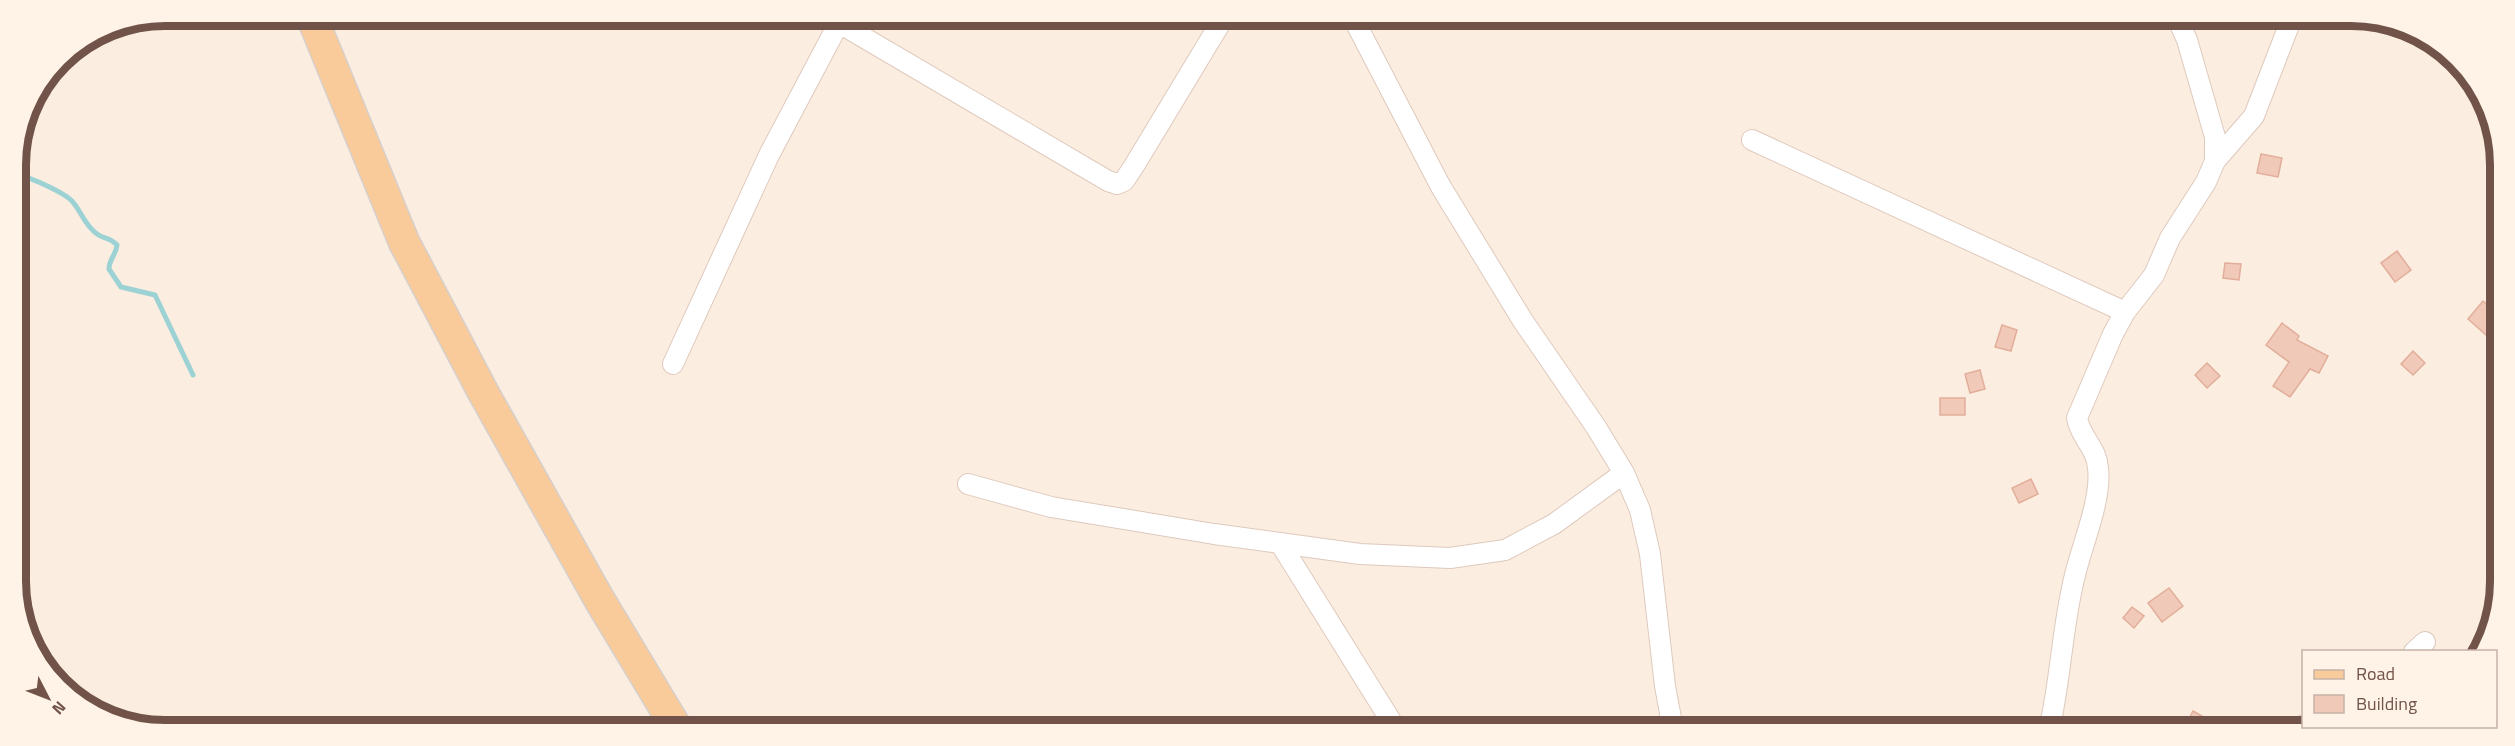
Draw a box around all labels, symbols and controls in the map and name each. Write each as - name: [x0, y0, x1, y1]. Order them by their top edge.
- legend: [2302, 650, 2497, 728]
- text: Road: [2356, 660, 2395, 687]
- north arrow: [18, 668, 78, 728]
- text: Building: [2356, 690, 2417, 717]
- text: N: [47, 696, 72, 720]

